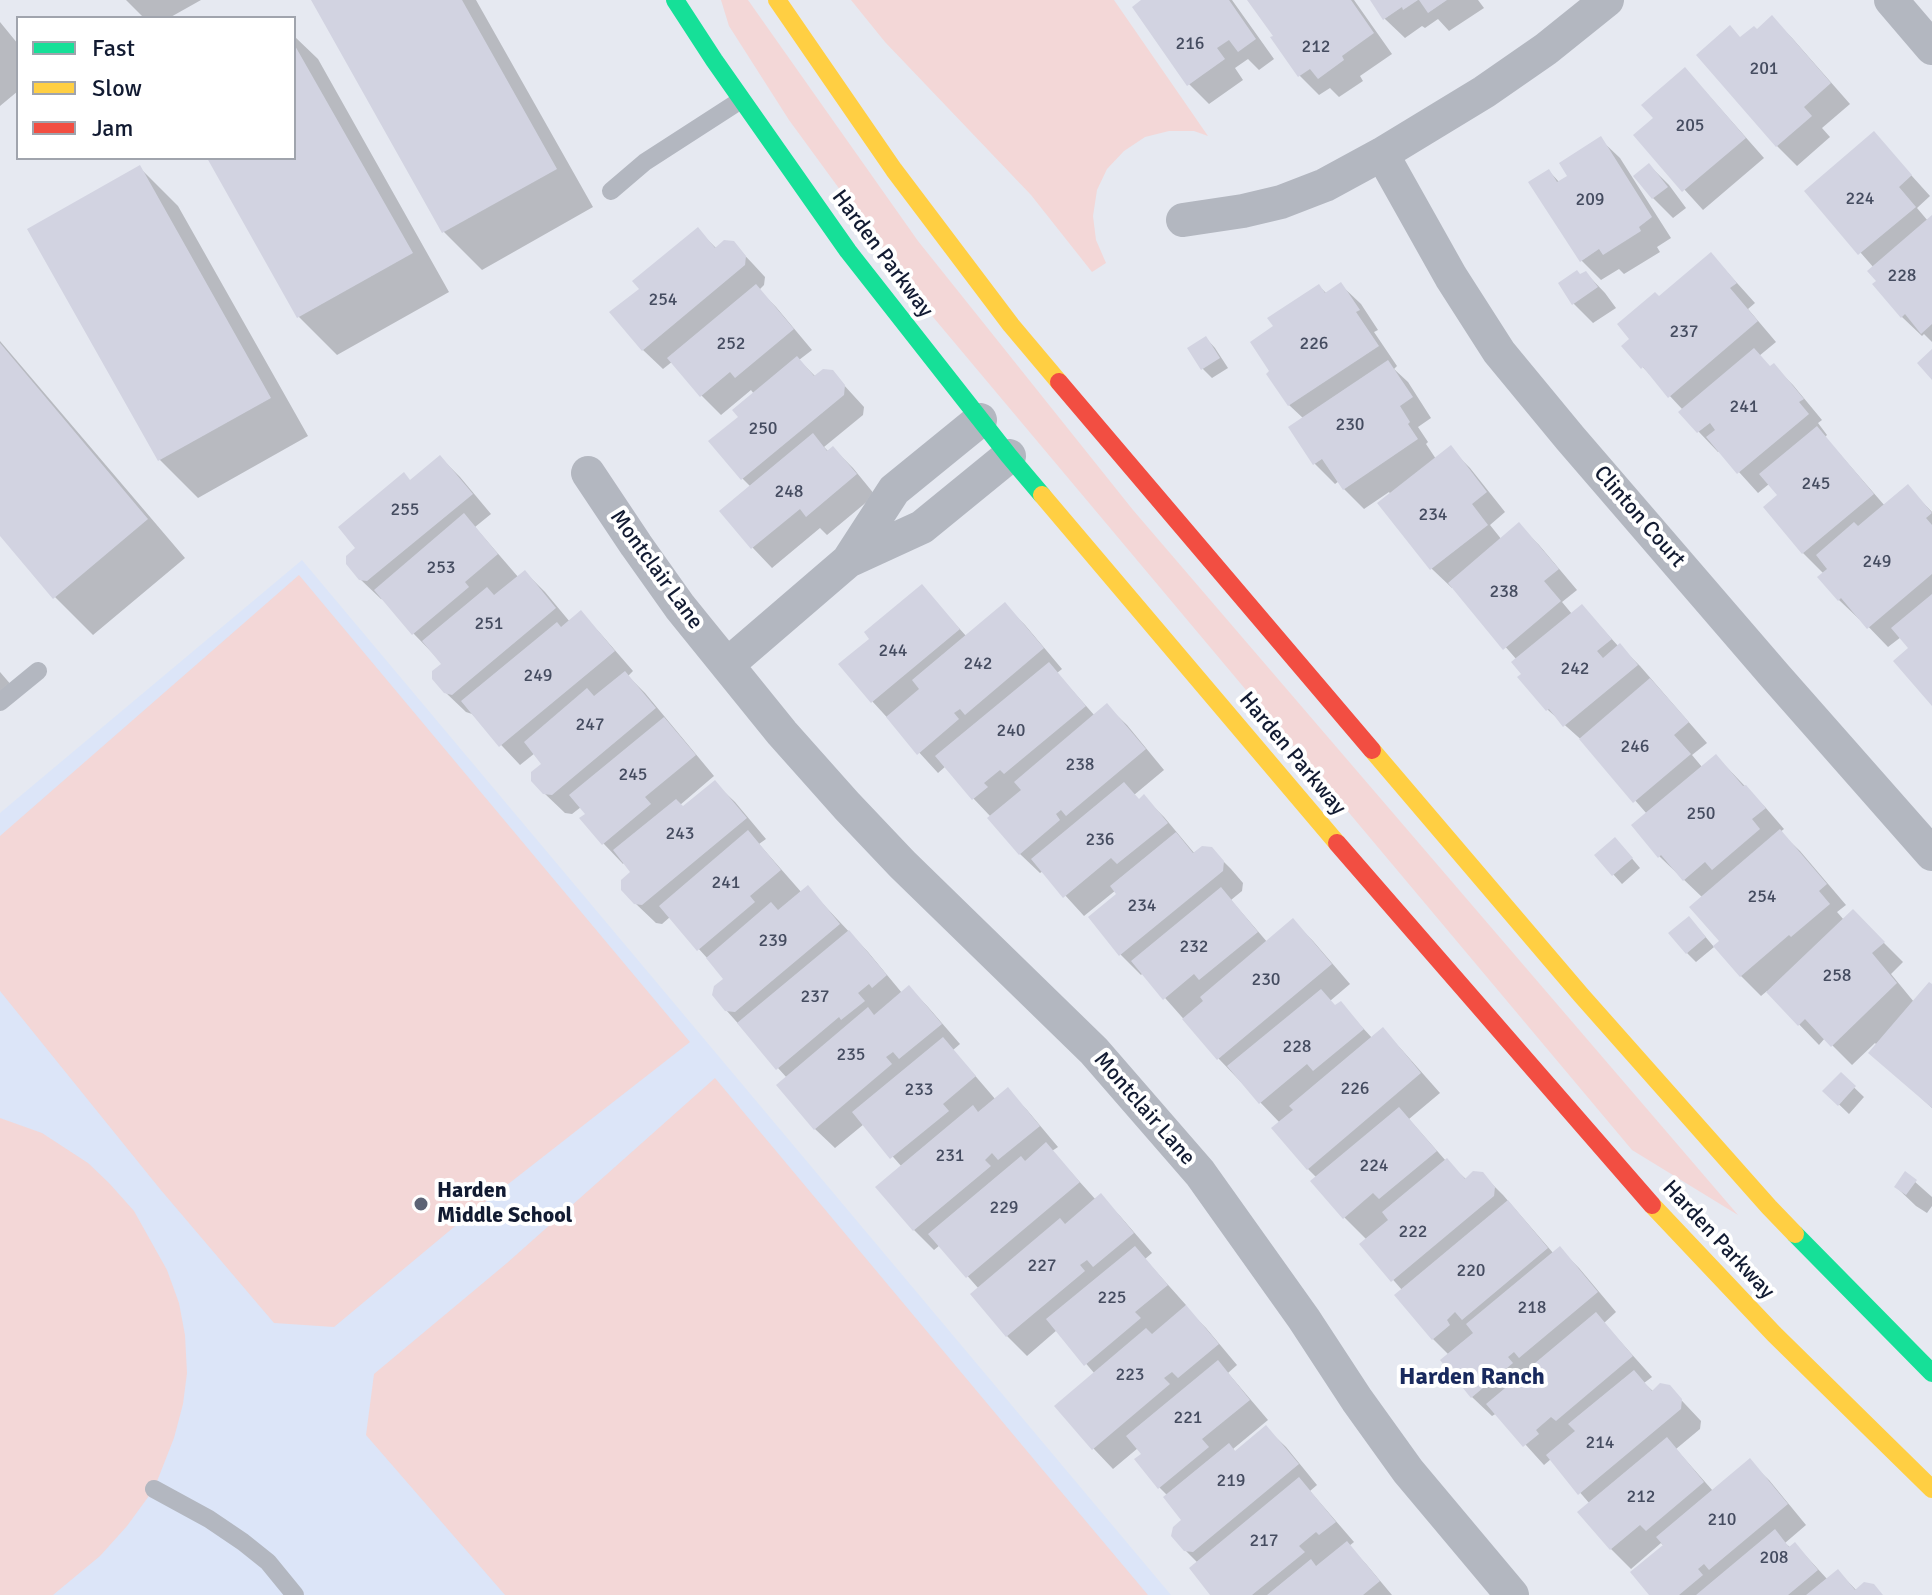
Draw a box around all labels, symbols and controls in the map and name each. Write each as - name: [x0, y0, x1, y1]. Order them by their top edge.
- legend: [16, 16, 296, 160]
- text: Fast: [92, 33, 135, 63]
- house number: 216: [1175, 33, 1205, 55]
- house number: 212: [1301, 36, 1331, 58]
- house number: 201: [1749, 58, 1779, 80]
- text: Slow: [92, 73, 142, 103]
- text: Jam: [92, 113, 133, 143]
- house number: 205: [1675, 115, 1705, 137]
- street label: Harden Parkway: [826, 185, 938, 323]
- house number: 224: [1845, 188, 1875, 210]
- house number: 209: [1575, 189, 1605, 211]
- house number: 228: [1887, 265, 1917, 287]
- house number: 254: [648, 289, 678, 311]
- house number: 237: [1669, 321, 1699, 343]
- house number: 252: [716, 333, 746, 355]
- house number: 226: [1299, 333, 1329, 355]
- house number: 241: [1729, 396, 1759, 418]
- house number: 230: [1335, 414, 1365, 436]
- house number: 250: [748, 418, 778, 440]
- street label: Clinton Court: [1588, 461, 1690, 573]
- house number: 245: [1801, 473, 1831, 495]
- house number: 248: [774, 481, 804, 503]
- house number: 255: [390, 499, 420, 521]
- house number: 234: [1418, 504, 1448, 526]
- street label: Montclair Lane: [604, 505, 708, 635]
- house number: 249: [1862, 551, 1892, 573]
- house number: 253: [426, 557, 456, 579]
- house number: 238: [1489, 581, 1519, 603]
- house number: 251: [474, 613, 504, 635]
- house number: 244: [878, 640, 908, 662]
- house number: 242: [963, 653, 993, 675]
- house number: 242: [1560, 658, 1590, 680]
- house number: 249: [523, 665, 553, 687]
- street label: Harden Parkway: [1233, 687, 1351, 821]
- house number: 247: [575, 714, 605, 736]
- house number: 240: [996, 720, 1026, 742]
- house number: 246: [1620, 736, 1650, 758]
- house number: 238: [1065, 754, 1095, 776]
- house number: 245: [618, 764, 648, 786]
- house number: 250: [1686, 803, 1716, 825]
- house number: 243: [665, 823, 695, 845]
- house number: 236: [1085, 829, 1115, 851]
- house number: 241: [711, 872, 741, 894]
- house number: 254: [1747, 886, 1777, 908]
- house number: 234: [1127, 895, 1157, 917]
- house number: 239: [758, 930, 788, 952]
- house number: 232: [1179, 936, 1209, 958]
- house number: 258: [1822, 965, 1852, 987]
- house number: 230: [1251, 969, 1281, 991]
- house number: 237: [800, 986, 830, 1008]
- house number: 228: [1282, 1036, 1312, 1058]
- house number: 235: [836, 1044, 866, 1066]
- street label: Montclair Lane: [1088, 1047, 1200, 1171]
- house number: 226: [1340, 1078, 1370, 1100]
- house number: 233: [904, 1079, 934, 1101]
- house number: 231: [935, 1145, 965, 1167]
- house number: 224: [1359, 1155, 1389, 1177]
- street label: Harden Parkway: [1656, 1175, 1780, 1305]
- place label: Harden Middle School: [437, 1178, 573, 1230]
- marker: Harden Middle School: [412, 1195, 430, 1213]
- house number: 229: [989, 1197, 1019, 1219]
- house number: 222: [1398, 1221, 1428, 1243]
- house number: 227: [1027, 1255, 1057, 1277]
- house number: 220: [1456, 1260, 1486, 1282]
- house number: 225: [1097, 1287, 1127, 1309]
- house number: 218: [1517, 1297, 1547, 1319]
- house number: 223: [1115, 1364, 1145, 1386]
- district label: Harden Ranch: [1399, 1364, 1545, 1392]
- house number: 221: [1173, 1407, 1203, 1429]
- house number: 214: [1585, 1432, 1615, 1454]
- house number: 219: [1216, 1470, 1246, 1492]
- house number: 212: [1626, 1486, 1656, 1508]
- house number: 210: [1707, 1509, 1737, 1531]
- house number: 217: [1249, 1530, 1279, 1552]
- house number: 208: [1759, 1547, 1789, 1569]

